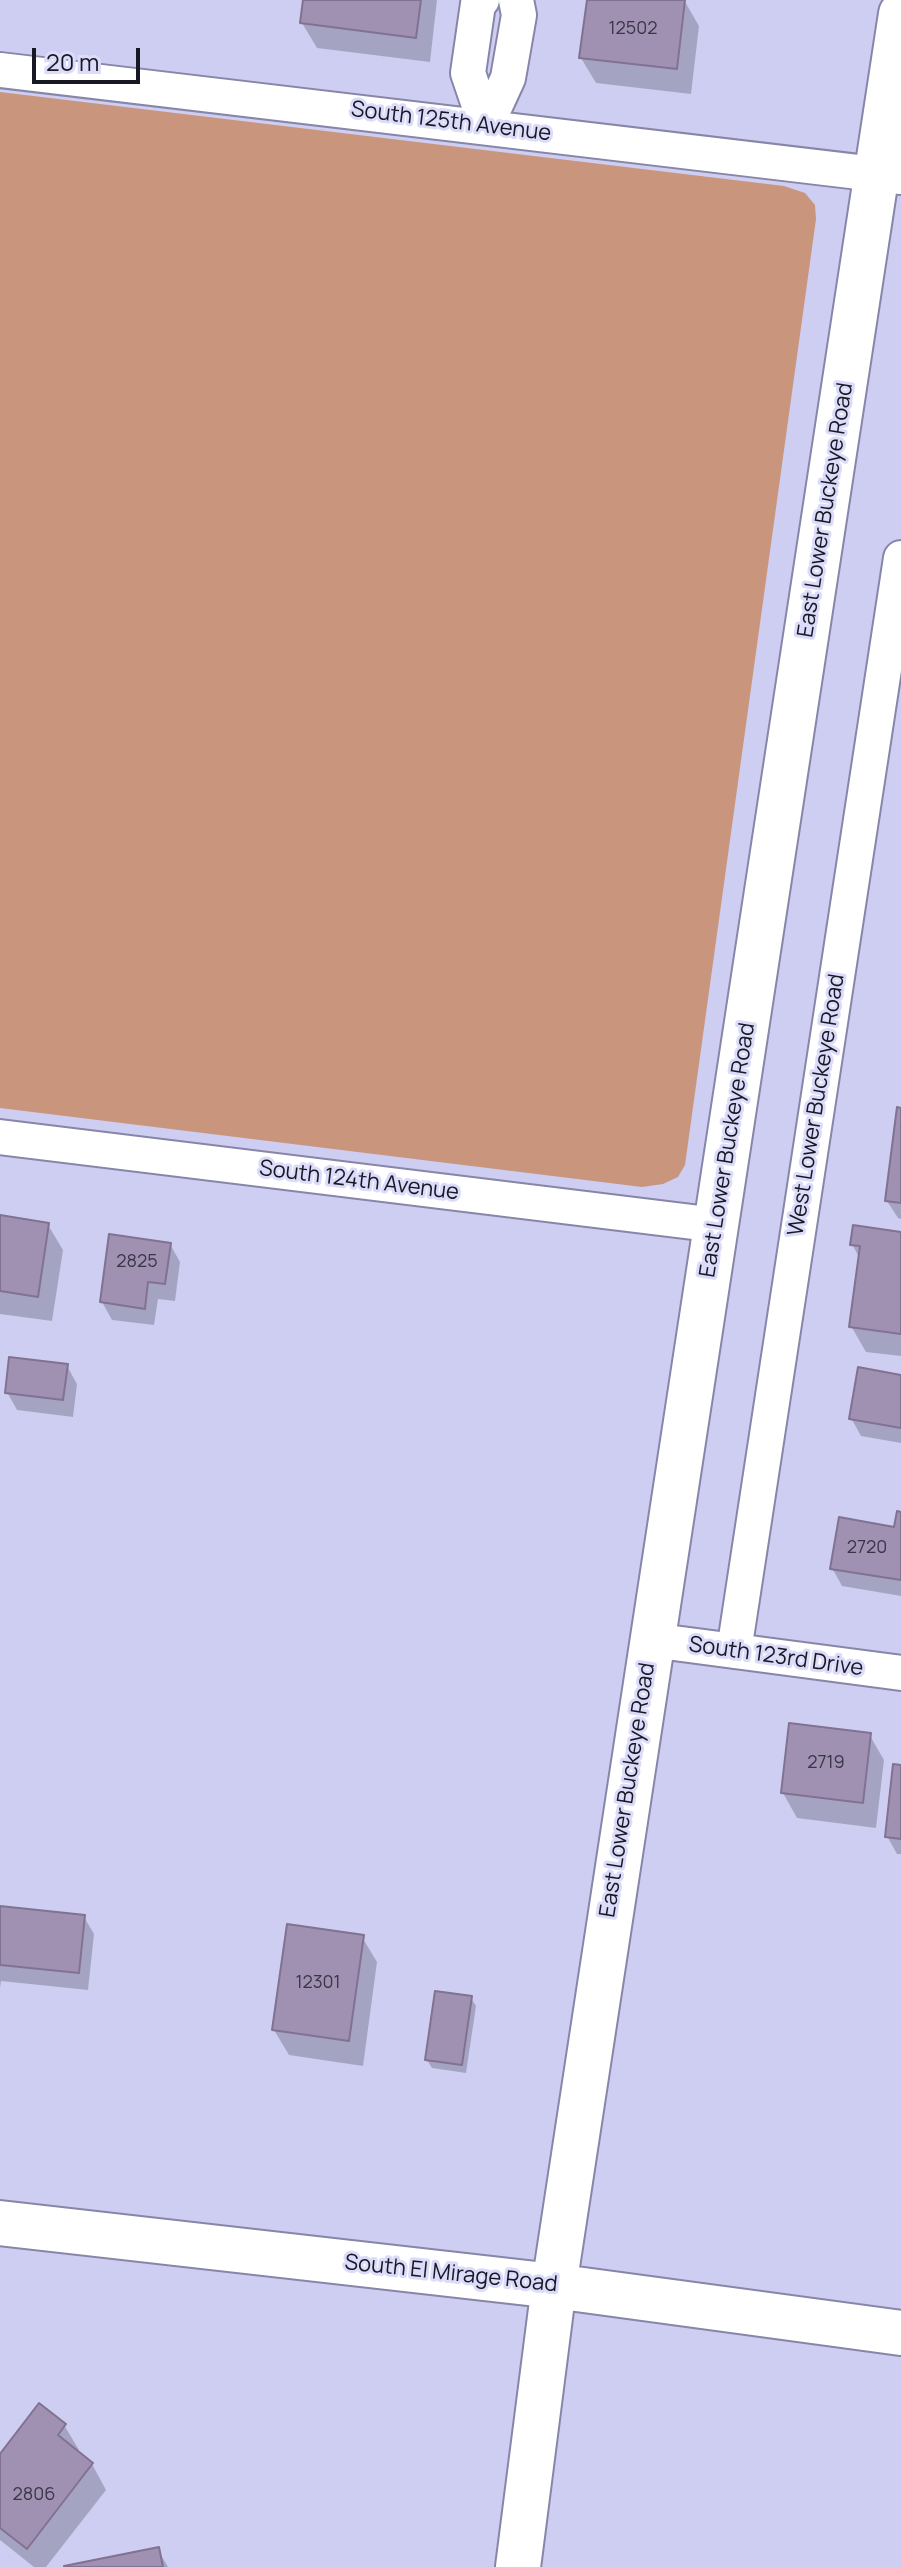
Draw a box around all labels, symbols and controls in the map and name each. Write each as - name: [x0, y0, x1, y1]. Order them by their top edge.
- house number: 12502: [609, 18, 657, 40]
- scale bar: [36, 32, 144, 82]
- text: 20 m: [46, 45, 99, 78]
- street label: South 125th Avenue: [349, 97, 553, 147]
- street label: East Lower Buckeye Road: [793, 381, 859, 639]
- street label: West Lower Buckeye Road: [783, 972, 851, 1238]
- street label: East Lower Buckeye Road: [695, 1021, 761, 1279]
- street label: South 124th Avenue: [258, 1156, 460, 1206]
- house number: 2825: [116, 1251, 158, 1273]
- house number: 2720: [847, 1537, 887, 1559]
- street label: South 123rd Drive: [687, 1632, 865, 1682]
- street label: East Lower Buckeye Road: [595, 1661, 661, 1919]
- house number: 2719: [807, 1752, 845, 1774]
- house number: 12301: [295, 1972, 341, 1994]
- street label: South El Mirage Road: [343, 2250, 559, 2298]
- house number: 2806: [13, 2484, 55, 2506]

